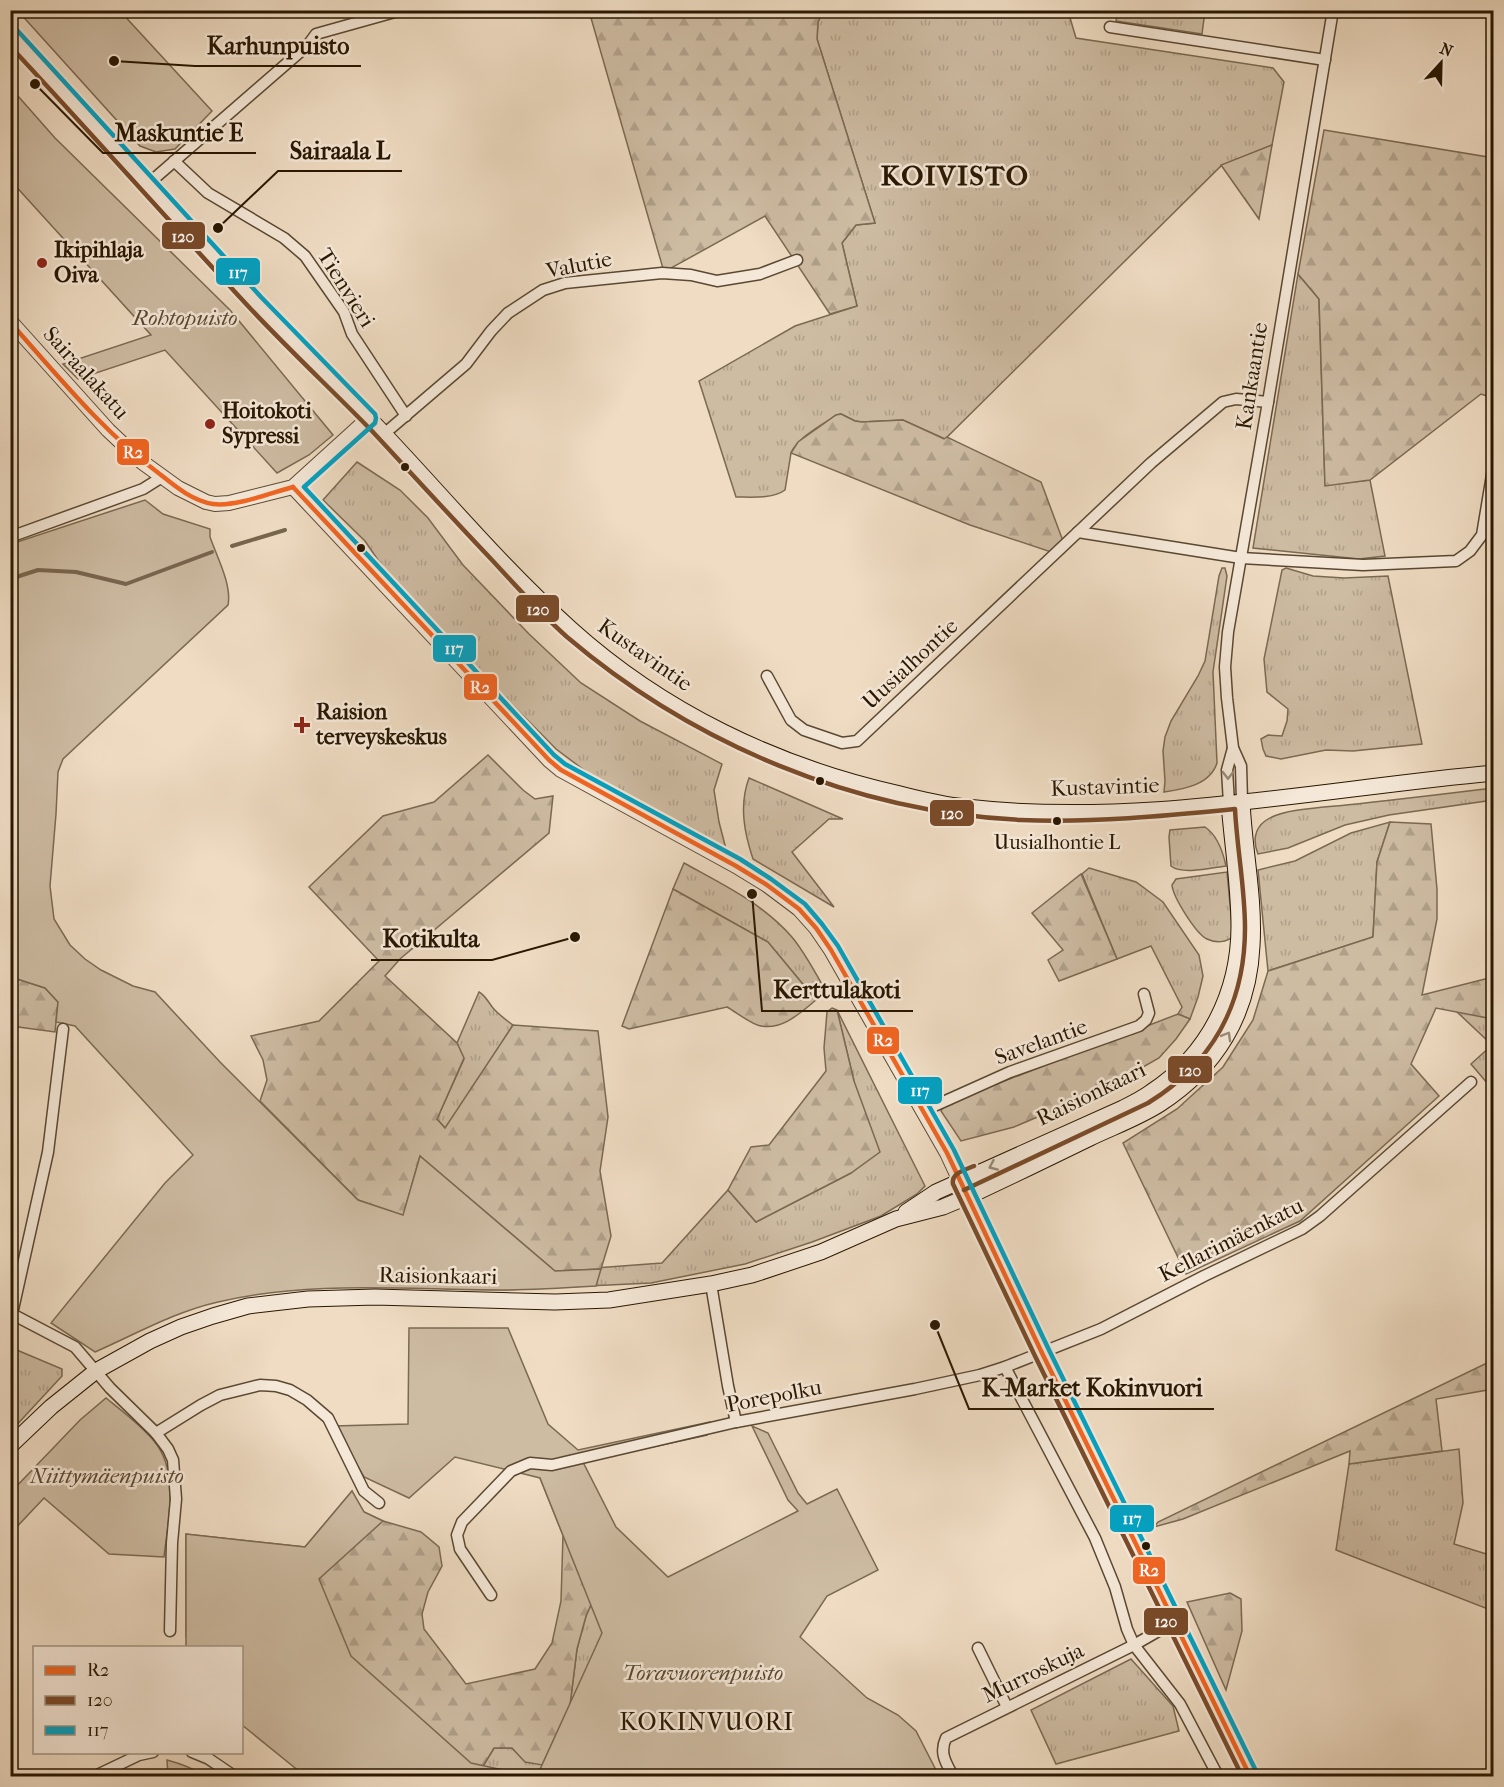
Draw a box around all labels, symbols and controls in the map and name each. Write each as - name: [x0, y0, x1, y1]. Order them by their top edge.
- callout: Karhunpuisto: [195, 24, 361, 66]
- text: Karhunpuisto: [207, 32, 349, 60]
- north arrow: [1411, 33, 1471, 93]
- text: N: [1437, 38, 1456, 61]
- callout: Maskuntie E: [103, 111, 256, 153]
- text: Maskuntie E: [115, 119, 244, 147]
- callout: Sairaala L: [278, 129, 402, 171]
- text: Sairaala L: [290, 137, 391, 165]
- district label: KOIVISTO: [881, 159, 1029, 192]
- line badge: 120: [161, 221, 206, 250]
- text: 120: [172, 227, 195, 246]
- place label: Ikipihlaja Oiva: [54, 237, 144, 288]
- street label: Tienvieri: [312, 244, 381, 333]
- street label: Valutie: [543, 246, 614, 284]
- marker: Ikipihlaja Oiva: [35, 256, 49, 270]
- line badge: 117: [215, 257, 261, 286]
- text: 117: [228, 263, 248, 282]
- park label: Rohtopuisto: [131, 305, 237, 331]
- street label: Kankaantie: [1231, 320, 1273, 432]
- street label: Sairaalakatu: [38, 321, 135, 425]
- place label: Hoitokoti Sypressi: [222, 398, 312, 449]
- marker: Hoitokoti Sypressi: [203, 417, 217, 431]
- line badge: R2: [116, 438, 150, 466]
- text: R2: [123, 443, 143, 462]
- unlabelled marker: [399, 461, 411, 473]
- unlabelled marker: [355, 542, 367, 554]
- line badge: 120: [515, 594, 560, 623]
- text: 120: [527, 600, 550, 619]
- street label: Kustavintie: [593, 613, 697, 697]
- street label: Uusialhontie: [857, 613, 963, 715]
- line badge: 117: [432, 634, 477, 663]
- text: 117: [444, 639, 464, 658]
- line badge: R2: [463, 673, 498, 701]
- text: R2: [470, 678, 490, 697]
- place label: Raision terveyskeskus: [315, 699, 447, 750]
- marker: Raision terveyskeskus: [293, 716, 311, 734]
- one-way arrow: [1222, 771, 1234, 780]
- street label: Kustavintie: [1050, 772, 1160, 802]
- unlabelled marker: [814, 775, 826, 787]
- line badge: 120: [929, 799, 975, 827]
- text: 120: [941, 804, 964, 823]
- marker: Uusialhontie L: [1051, 815, 1063, 827]
- place label: Uusialhontie L: [994, 831, 1120, 854]
- callout: Kotikulta: [371, 918, 492, 960]
- text: Kotikulta: [383, 925, 480, 953]
- callout: Kerttulakoti: [762, 969, 913, 1011]
- text: Kerttulakoti: [773, 976, 902, 1004]
- street label: Savelantie: [991, 1013, 1091, 1071]
- line badge: R2: [866, 1026, 900, 1055]
- text: R2: [873, 1031, 893, 1050]
- one-way arrow: [1220, 1032, 1231, 1042]
- line badge: 120: [1167, 1055, 1213, 1084]
- street label: Raisionkaari: [1032, 1056, 1150, 1132]
- text: 120: [1179, 1061, 1202, 1080]
- line badge: 117: [897, 1076, 943, 1105]
- text: 117: [910, 1081, 930, 1100]
- one-way arrow: [989, 1159, 1000, 1171]
- street label: Kellarimäenkatu: [1154, 1192, 1308, 1288]
- street label: Raisionkaari: [378, 1262, 498, 1290]
- callout: K-Market Kokinvuori: [969, 1367, 1214, 1409]
- street label: Porepolku: [724, 1374, 824, 1418]
- text: K-Market Kokinvuori: [981, 1374, 1203, 1402]
- park label: Niittymäenpuisto: [29, 1463, 184, 1489]
- line badge: 117: [1109, 1504, 1155, 1533]
- text: 117: [1122, 1509, 1142, 1528]
- unlabelled marker: [1140, 1540, 1152, 1552]
- line badge: R2: [1132, 1556, 1166, 1585]
- text: R2: [1139, 1561, 1159, 1580]
- line badge: 120: [1143, 1607, 1189, 1636]
- text: 120: [1155, 1612, 1178, 1631]
- street label: Murroskuja: [978, 1637, 1089, 1709]
- legend: [33, 1646, 243, 1754]
- text: R2: [87, 1660, 109, 1681]
- park label: Toravuorenpuisto: [623, 1660, 783, 1686]
- text: 120: [87, 1690, 113, 1711]
- district label: KOKINVUORI: [620, 1708, 794, 1736]
- text: 117: [87, 1720, 109, 1741]

